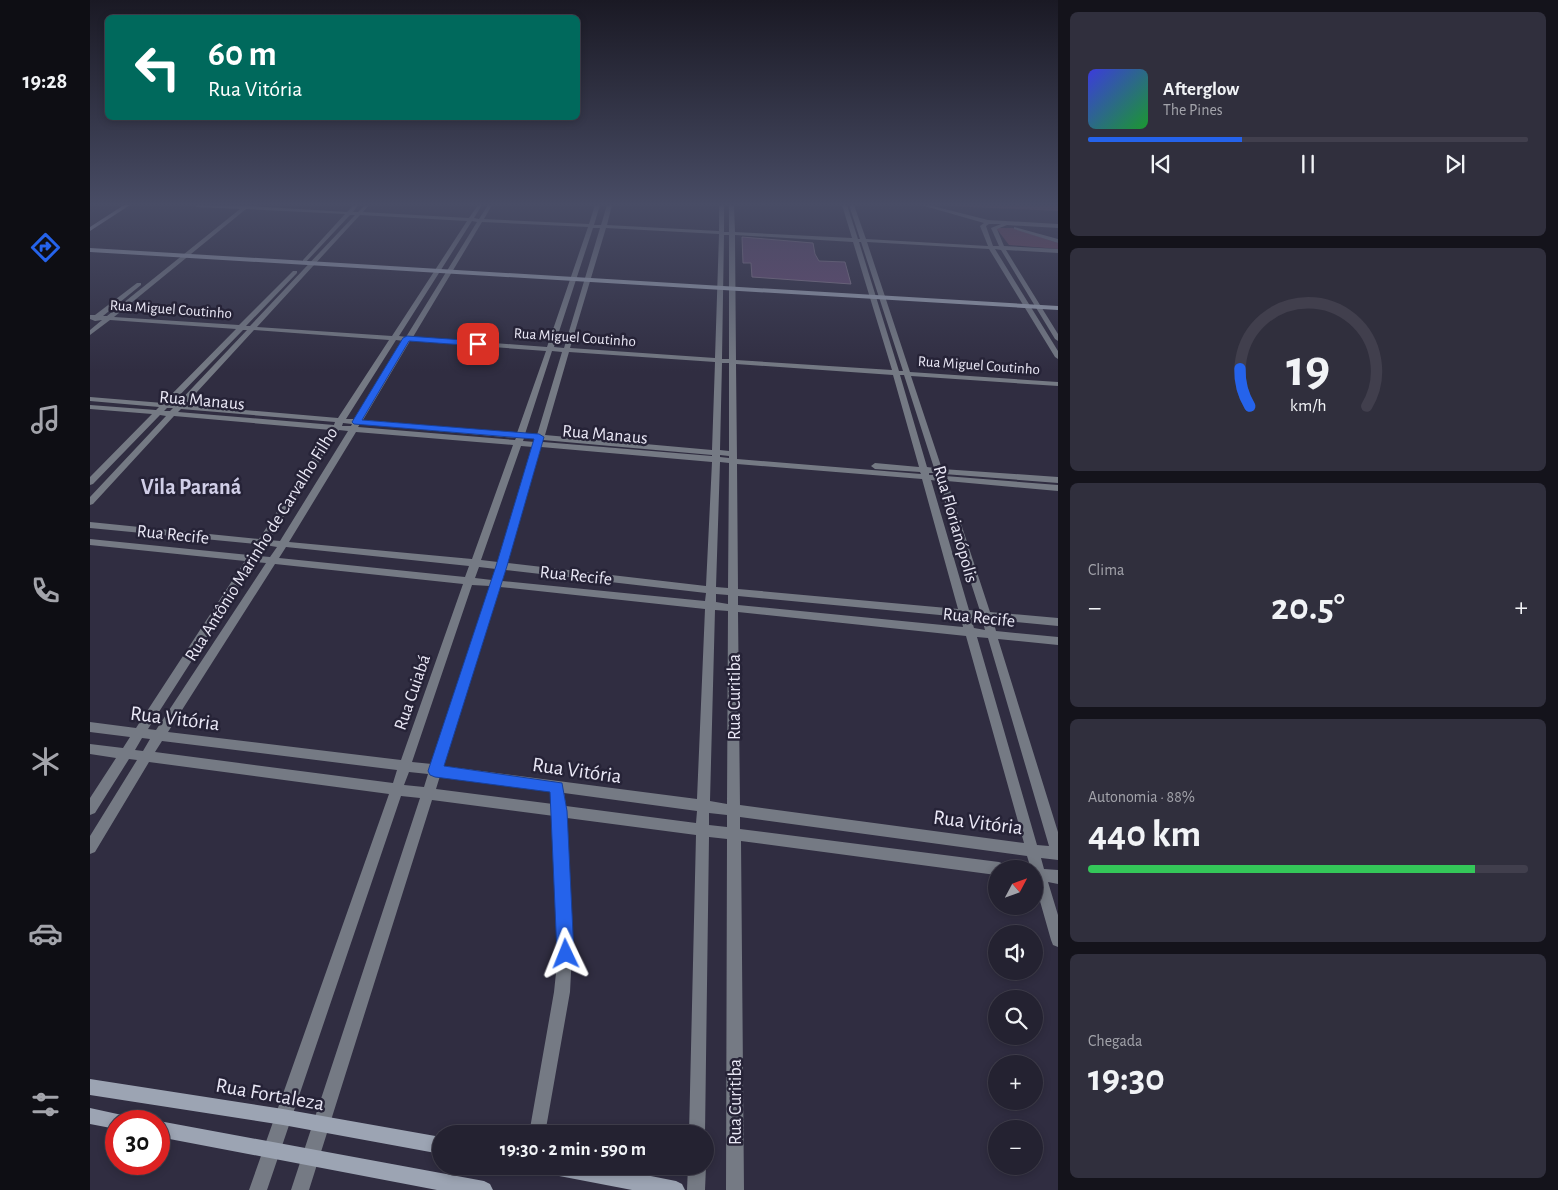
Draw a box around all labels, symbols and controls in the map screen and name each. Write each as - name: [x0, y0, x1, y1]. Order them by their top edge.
- icon: left: [125, 35, 190, 100]
- text: 60 m: [208, 37, 277, 72]
- text: 19:28: [23, 70, 67, 92]
- text: Rua Vitória: [208, 78, 302, 100]
- text: Afterglow: [1163, 80, 1239, 99]
- text: The Pines: [1163, 102, 1223, 118]
- icon: previous: [1147, 150, 1175, 178]
- icon: pause: [1294, 150, 1322, 178]
- icon: next: [1441, 150, 1469, 178]
- icon: directions: [28, 230, 63, 265]
- street label: Rua Miguel Coutinho: [109, 298, 233, 321]
- pin: [457, 323, 499, 365]
- street label: Rua Miguel Coutinho: [513, 326, 637, 349]
- icon: arrive: [464, 330, 492, 358]
- text: 19: [1286, 343, 1330, 395]
- street label: Rua Miguel Coutinho: [917, 354, 1041, 377]
- street label: Rua Manaus: [158, 388, 245, 414]
- text: km/h: [1290, 397, 1326, 415]
- icon: music: [28, 402, 63, 437]
- street label: Rua Manaus: [561, 422, 648, 448]
- street label: Rua Antônio Marinho de Carvalho Filho: [182, 424, 342, 665]
- street label: Rua Florianópolis: [930, 464, 980, 585]
- district label: Vila Paraná: [141, 476, 242, 498]
- street label: Rua Recife: [136, 522, 210, 548]
- text: Clima: [1088, 562, 1124, 578]
- street label: Rua Recife: [539, 563, 613, 589]
- icon: phone: [28, 573, 63, 608]
- text: 20.5°: [1271, 589, 1345, 627]
- text: −: [1088, 594, 1101, 622]
- text: +: [1515, 594, 1528, 622]
- street label: Rua Recife: [942, 605, 1016, 631]
- street label: Rua Cuiabá: [392, 652, 434, 732]
- street label: Rua Curitiba: [726, 654, 744, 740]
- street label: Rua Vitória: [129, 703, 221, 734]
- icon: climate: [28, 744, 63, 779]
- street label: Rua Vitória: [531, 754, 623, 787]
- text: Autonomia · 88%: [1088, 789, 1195, 805]
- street label: Rua Vitória: [932, 807, 1024, 838]
- text: 440 km: [1088, 816, 1201, 854]
- north arrow: [988, 860, 1042, 915]
- map controls: [988, 860, 1043, 1175]
- icon: car: [28, 916, 63, 951]
- button: sound: [988, 925, 1043, 980]
- position arrow: [539, 927, 591, 979]
- button: search: [988, 990, 1043, 1045]
- text: Chegada: [1088, 1033, 1143, 1049]
- button: +: [988, 1055, 1043, 1110]
- street label: Rua Curitiba: [727, 1059, 745, 1145]
- text: 19:30: [1088, 1060, 1165, 1098]
- street label: Rua Fortaleza: [214, 1075, 326, 1114]
- icon: filters: [28, 1087, 63, 1122]
- speed limit sign: 30: [105, 1110, 170, 1175]
- button: −: [988, 1120, 1043, 1175]
- text: 19:30 · 2 min · 590 m: [500, 1140, 646, 1159]

